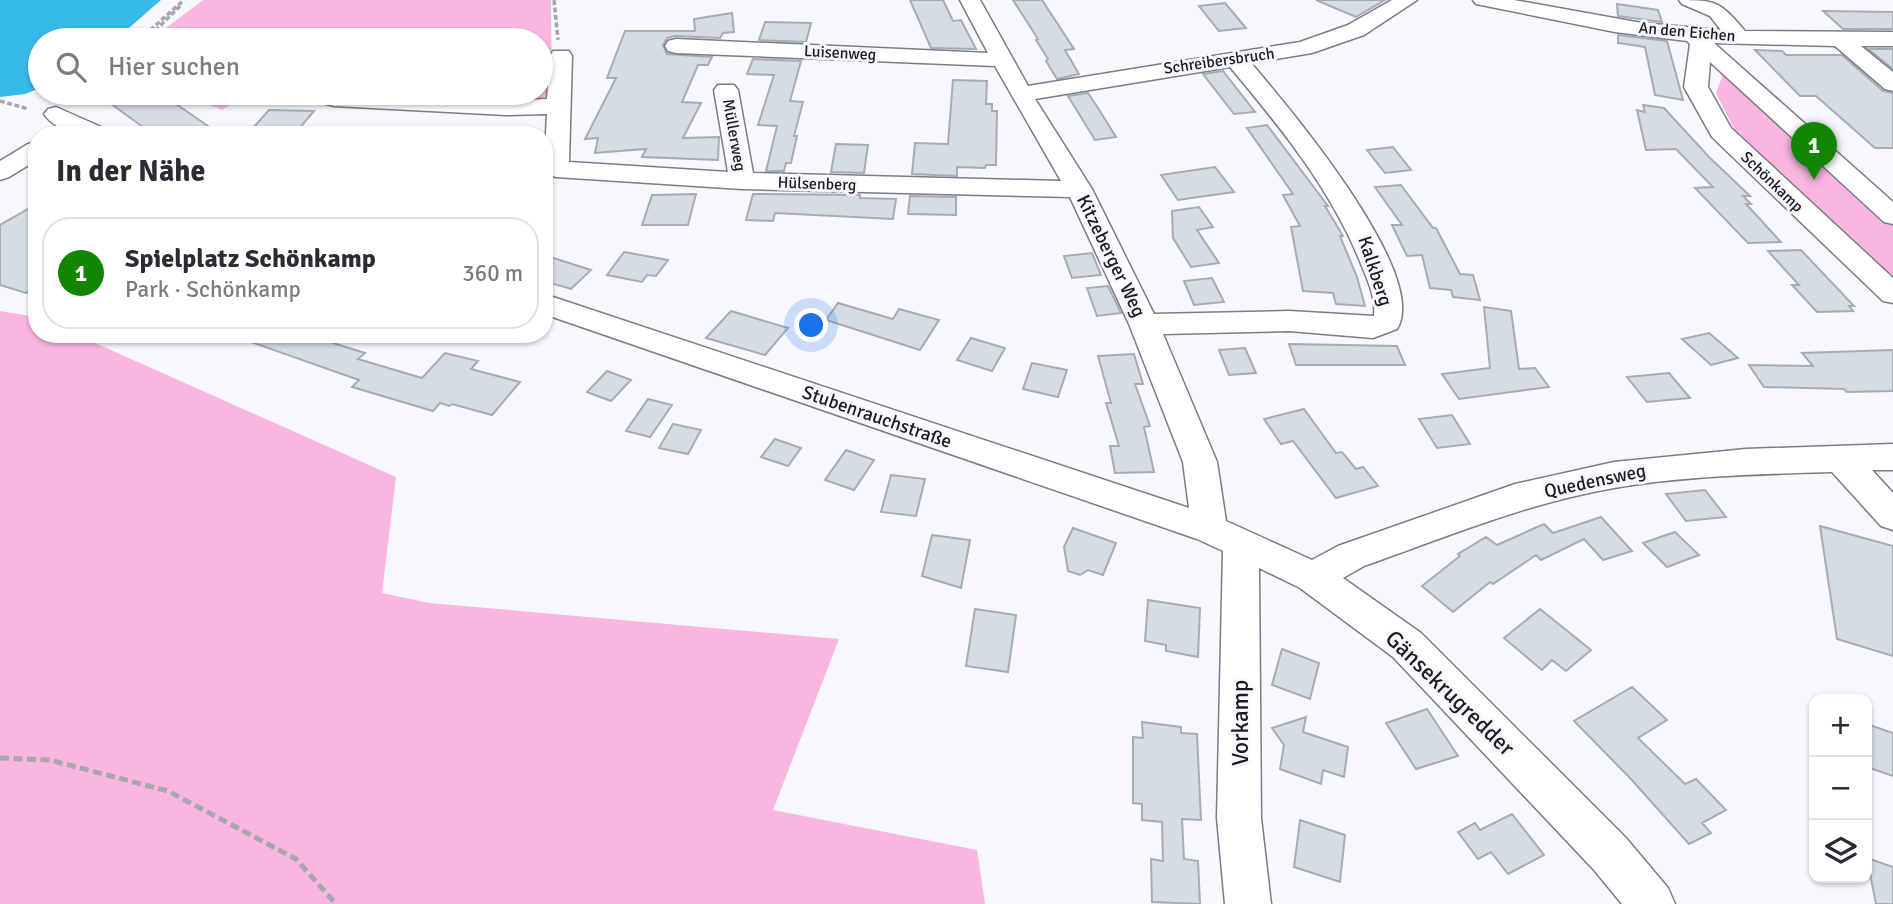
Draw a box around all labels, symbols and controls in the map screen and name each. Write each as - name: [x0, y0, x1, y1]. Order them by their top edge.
- street label: An den Eichen: [1638, 18, 1736, 46]
- search box: [28, 28, 553, 105]
- street label: Luisenweg: [803, 41, 877, 65]
- street label: Schreibersbruch: [1162, 43, 1276, 79]
- icon: search: [52, 48, 90, 86]
- text: Hier suchen: [108, 51, 240, 83]
- street label: Müllerweg: [718, 97, 750, 173]
- pin: 1: [1791, 122, 1837, 180]
- street label: Schönkamp: [1736, 147, 1808, 217]
- text: In der Nähe: [56, 153, 205, 190]
- street label: Hülsenberg: [777, 173, 857, 195]
- street label: Kitzeberger Weg: [1071, 191, 1151, 321]
- street label: Kalkberg: [1352, 233, 1398, 309]
- text: Spielplatz Schönkamp: [125, 243, 376, 275]
- text: 1: [75, 259, 87, 288]
- text: 360 m: [462, 259, 523, 288]
- text: Park · Schönkamp: [125, 275, 301, 304]
- your location: [794, 308, 828, 342]
- street label: Stubenrauchstraße: [799, 380, 955, 454]
- street label: Quedensweg: [1542, 459, 1648, 503]
- street label: Gänsekrugredder: [1379, 624, 1521, 763]
- street label: Vorkamp: [1226, 680, 1255, 766]
- map controls: [1809, 694, 1872, 883]
- button: +: [1809, 694, 1872, 757]
- button: −: [1809, 757, 1872, 820]
- button: layers: [1809, 820, 1872, 883]

